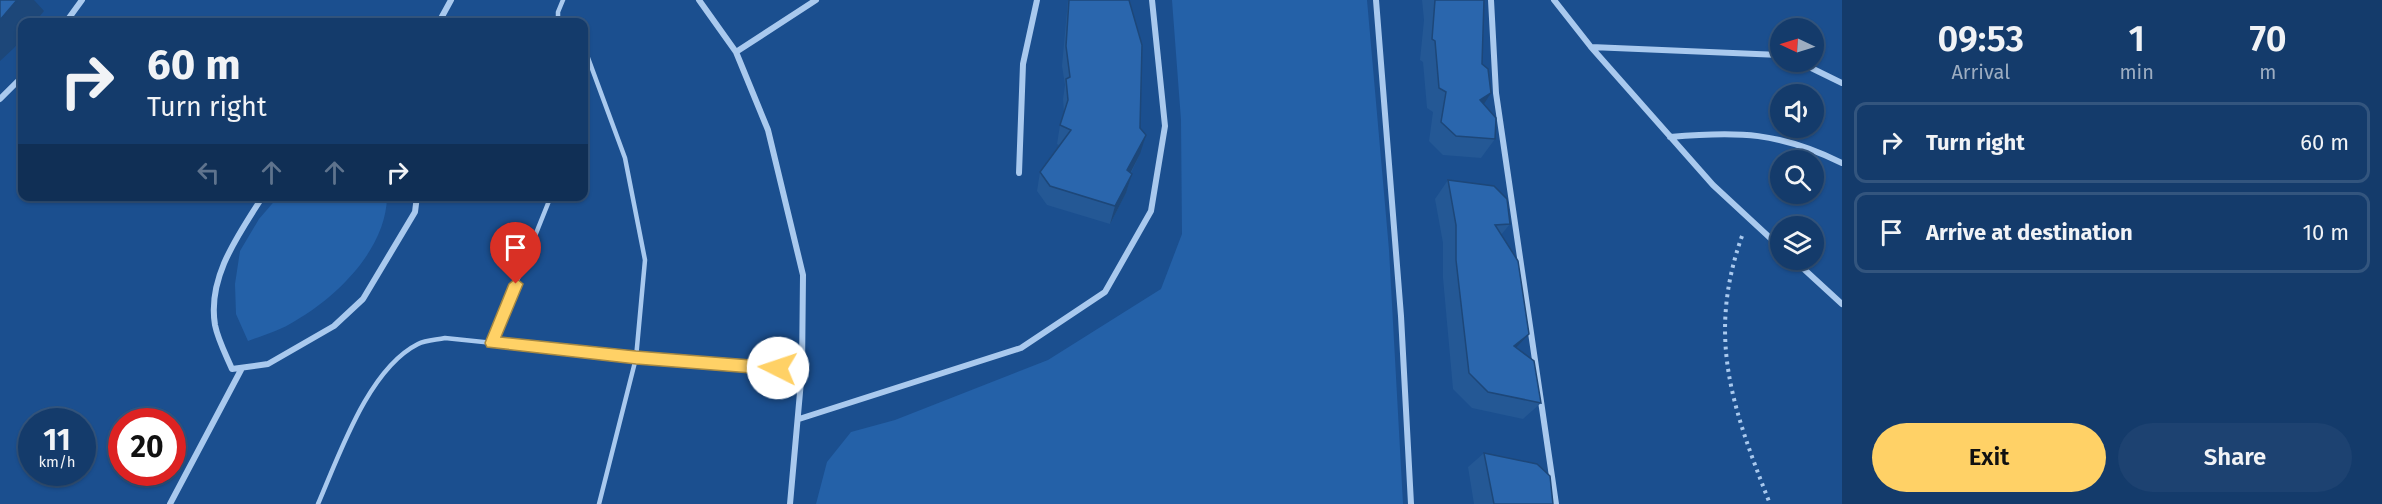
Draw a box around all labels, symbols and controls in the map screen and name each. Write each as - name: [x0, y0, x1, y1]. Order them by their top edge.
- text: 09:53: [1937, 17, 2024, 61]
- text: 1: [2128, 17, 2145, 61]
- text: 70: [2249, 17, 2286, 61]
- north arrow: [1770, 18, 1824, 72]
- map controls: [1770, 18, 1824, 270]
- text: 60 m: [147, 40, 241, 90]
- icon: right: [48, 42, 126, 120]
- text: Arrival: [1951, 60, 2010, 84]
- text: min: [2119, 60, 2154, 84]
- text: m: [2259, 60, 2277, 84]
- button: sound: [1770, 84, 1824, 138]
- text: Turn right: [147, 91, 267, 123]
- icon: right: [1875, 126, 1908, 159]
- text: Turn right: [1926, 129, 2025, 156]
- text: 60 m: [2300, 129, 2349, 156]
- button: search: [1770, 150, 1824, 204]
- icon: left: [192, 156, 225, 189]
- icon: ahead: [255, 156, 288, 189]
- icon: ahead: [318, 156, 351, 189]
- icon: right: [381, 156, 414, 189]
- button: layers: [1770, 216, 1824, 270]
- icon: arrive: [1875, 216, 1908, 249]
- text: Arrive at destination: [1926, 219, 2133, 246]
- text: 10 m: [2303, 219, 2349, 246]
- pin: [490, 222, 541, 284]
- icon: arrive: [499, 231, 532, 264]
- position arrow: [746, 336, 810, 400]
- speed limit sign: 20: [108, 408, 186, 486]
- text: 11: [43, 422, 71, 458]
- button: Exit: [1872, 423, 2106, 492]
- button: Share: [2118, 423, 2352, 492]
- text: km/h: [38, 453, 76, 471]

